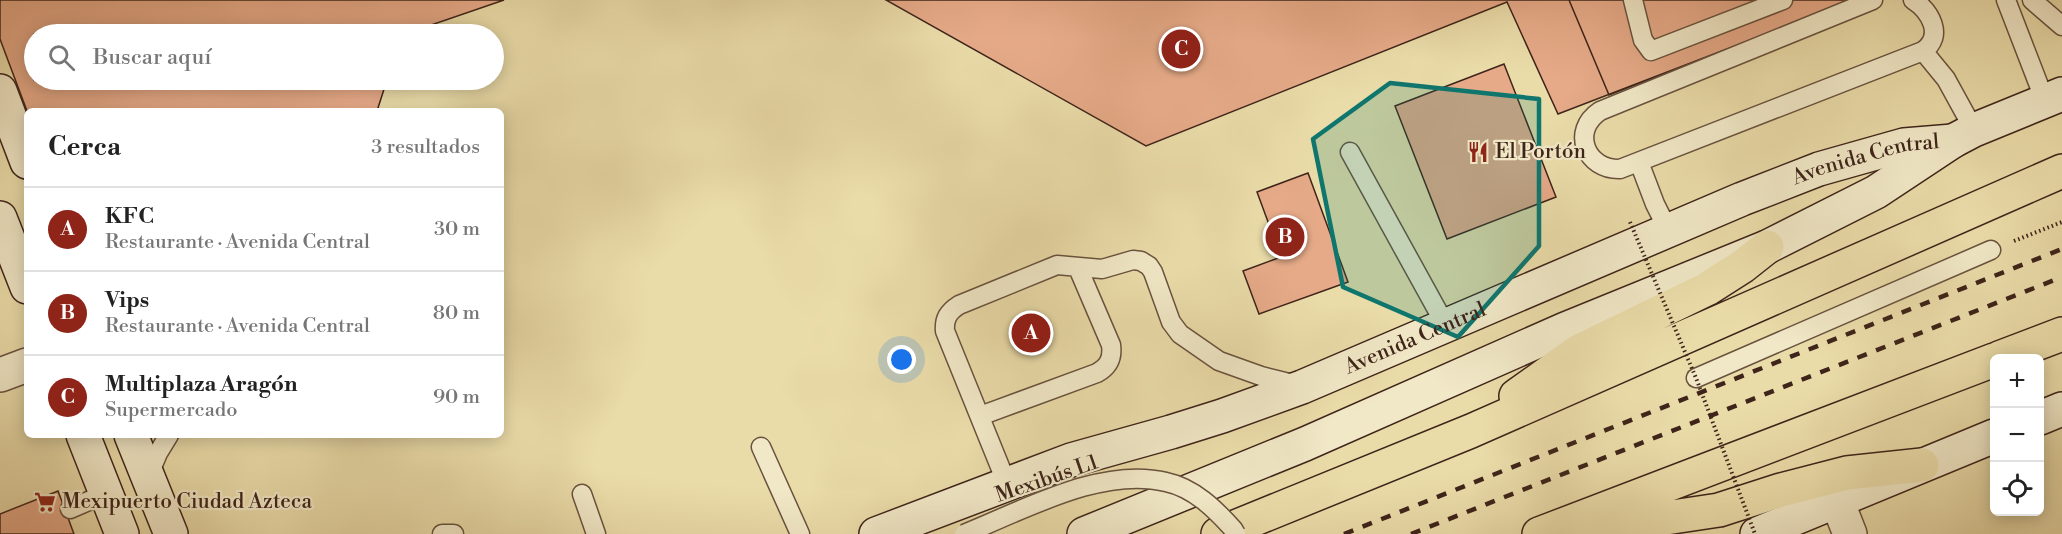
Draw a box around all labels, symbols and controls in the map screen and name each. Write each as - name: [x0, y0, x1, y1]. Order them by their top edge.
- search box: [24, 24, 504, 90]
- pin: C: [1162, 26, 1200, 72]
- icon: search: [45, 41, 78, 74]
- text: Buscar aquí: [93, 44, 211, 71]
- street label: Avenida Central: [1787, 129, 1940, 192]
- text: Cerca: [48, 131, 121, 163]
- text: 3 resultados: [371, 135, 480, 160]
- place label: El Portón: [1495, 139, 1586, 165]
- restaurant icon: El Portón: [1466, 140, 1490, 164]
- text: KFC: [105, 203, 154, 230]
- pin: B: [1266, 214, 1304, 260]
- text: A: [60, 217, 75, 242]
- text: 30 m: [434, 217, 480, 242]
- text: Restaurante · Avenida Central: [105, 230, 370, 255]
- text: Vips: [105, 287, 149, 314]
- street label: Avenida Central: [1340, 297, 1490, 381]
- text: B: [60, 301, 75, 326]
- text: 80 m: [433, 301, 480, 326]
- pin: A: [1012, 310, 1050, 356]
- text: Restaurante · Avenida Central: [105, 314, 370, 339]
- your location: [887, 345, 916, 374]
- map controls: [1990, 354, 2044, 516]
- button: +: [1990, 354, 2044, 408]
- text: Multiplaza Aragón: [105, 371, 297, 398]
- text: C: [60, 385, 75, 410]
- text: 90 m: [433, 385, 480, 410]
- text: Supermercado: [105, 398, 237, 423]
- button: −: [1990, 408, 2044, 462]
- street label: Mexibús L1: [992, 449, 1102, 509]
- button: locate: [1990, 462, 2044, 516]
- place label: Mexipuerto Ciudad Azteca: [62, 489, 312, 515]
- supermarket icon: Mexipuerto Ciudad Azteca: [33, 490, 57, 514]

